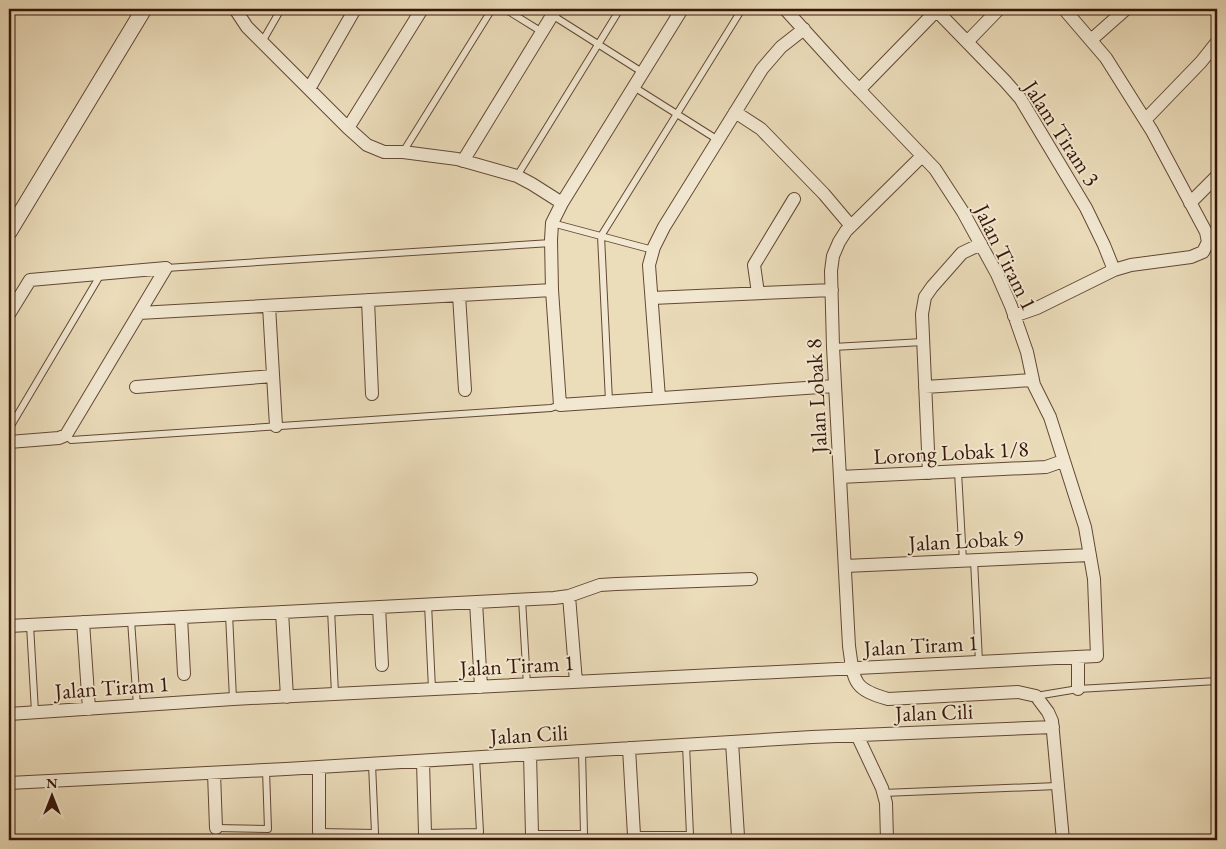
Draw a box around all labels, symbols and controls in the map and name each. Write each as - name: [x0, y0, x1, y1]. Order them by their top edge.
- street label: Jalam Tiram 3: [1016, 73, 1106, 192]
- street label: Jalan Tiram 1: [967, 198, 1044, 315]
- street label: Jalan Lobak 8: [799, 338, 834, 456]
- street label: Lorong Lobak 1/8: [873, 434, 1029, 471]
- street label: Jalan Lobak 9: [906, 523, 1025, 558]
- street label: Jalan Tiram 1: [861, 628, 979, 663]
- street label: Jalan Tiram 1: [457, 648, 575, 683]
- street label: Jalan Tiram 1: [52, 669, 170, 706]
- street label: Jalan Cili: [893, 697, 974, 728]
- street label: Jalan Cili: [487, 718, 569, 751]
- north arrow: [28, 772, 78, 822]
- text: N: [46, 774, 58, 792]

